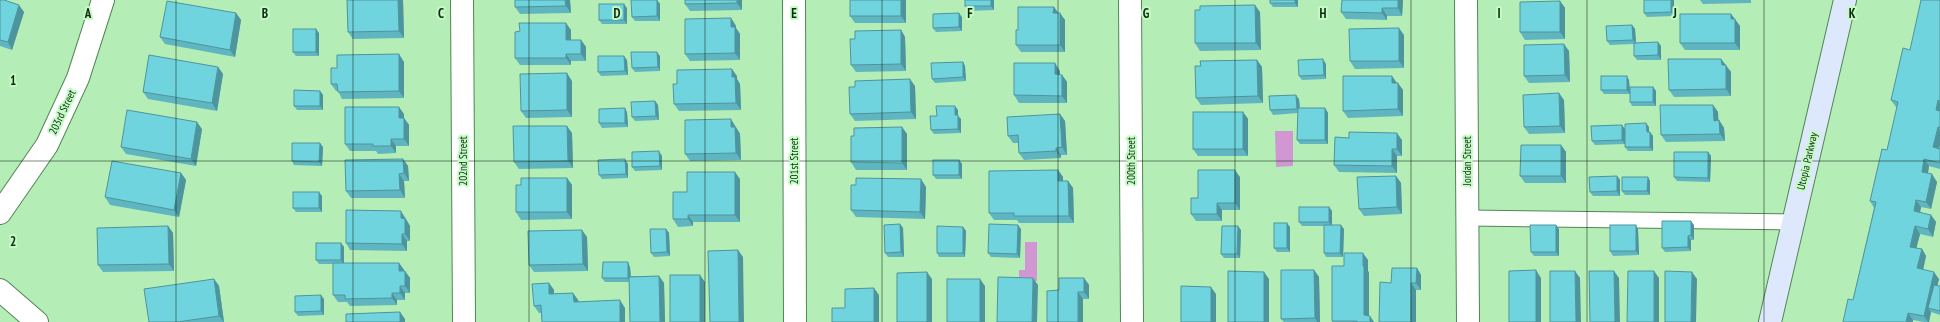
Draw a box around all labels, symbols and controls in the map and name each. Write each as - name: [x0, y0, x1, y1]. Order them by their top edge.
- text: A: [84, 5, 92, 22]
- text: B: [262, 5, 268, 22]
- text: C: [438, 5, 444, 22]
- text: D: [614, 5, 621, 22]
- text: E: [791, 5, 797, 22]
- text: F: [967, 5, 973, 22]
- text: G: [1143, 5, 1150, 22]
- text: H: [1320, 5, 1327, 22]
- text: I: [1497, 5, 1501, 22]
- text: J: [1672, 5, 1677, 22]
- text: K: [1849, 5, 1856, 22]
- text: 1: [10, 72, 16, 89]
- street label: 203rd Street: [46, 87, 78, 137]
- street label: Utopia Parkway: [1794, 130, 1821, 191]
- street label: 202nd Street: [456, 136, 470, 186]
- street label: Jordan Street: [1460, 136, 1474, 187]
- street label: 200th Street: [1124, 137, 1138, 185]
- street label: 201st Street: [787, 138, 801, 184]
- text: 2: [10, 233, 16, 250]

